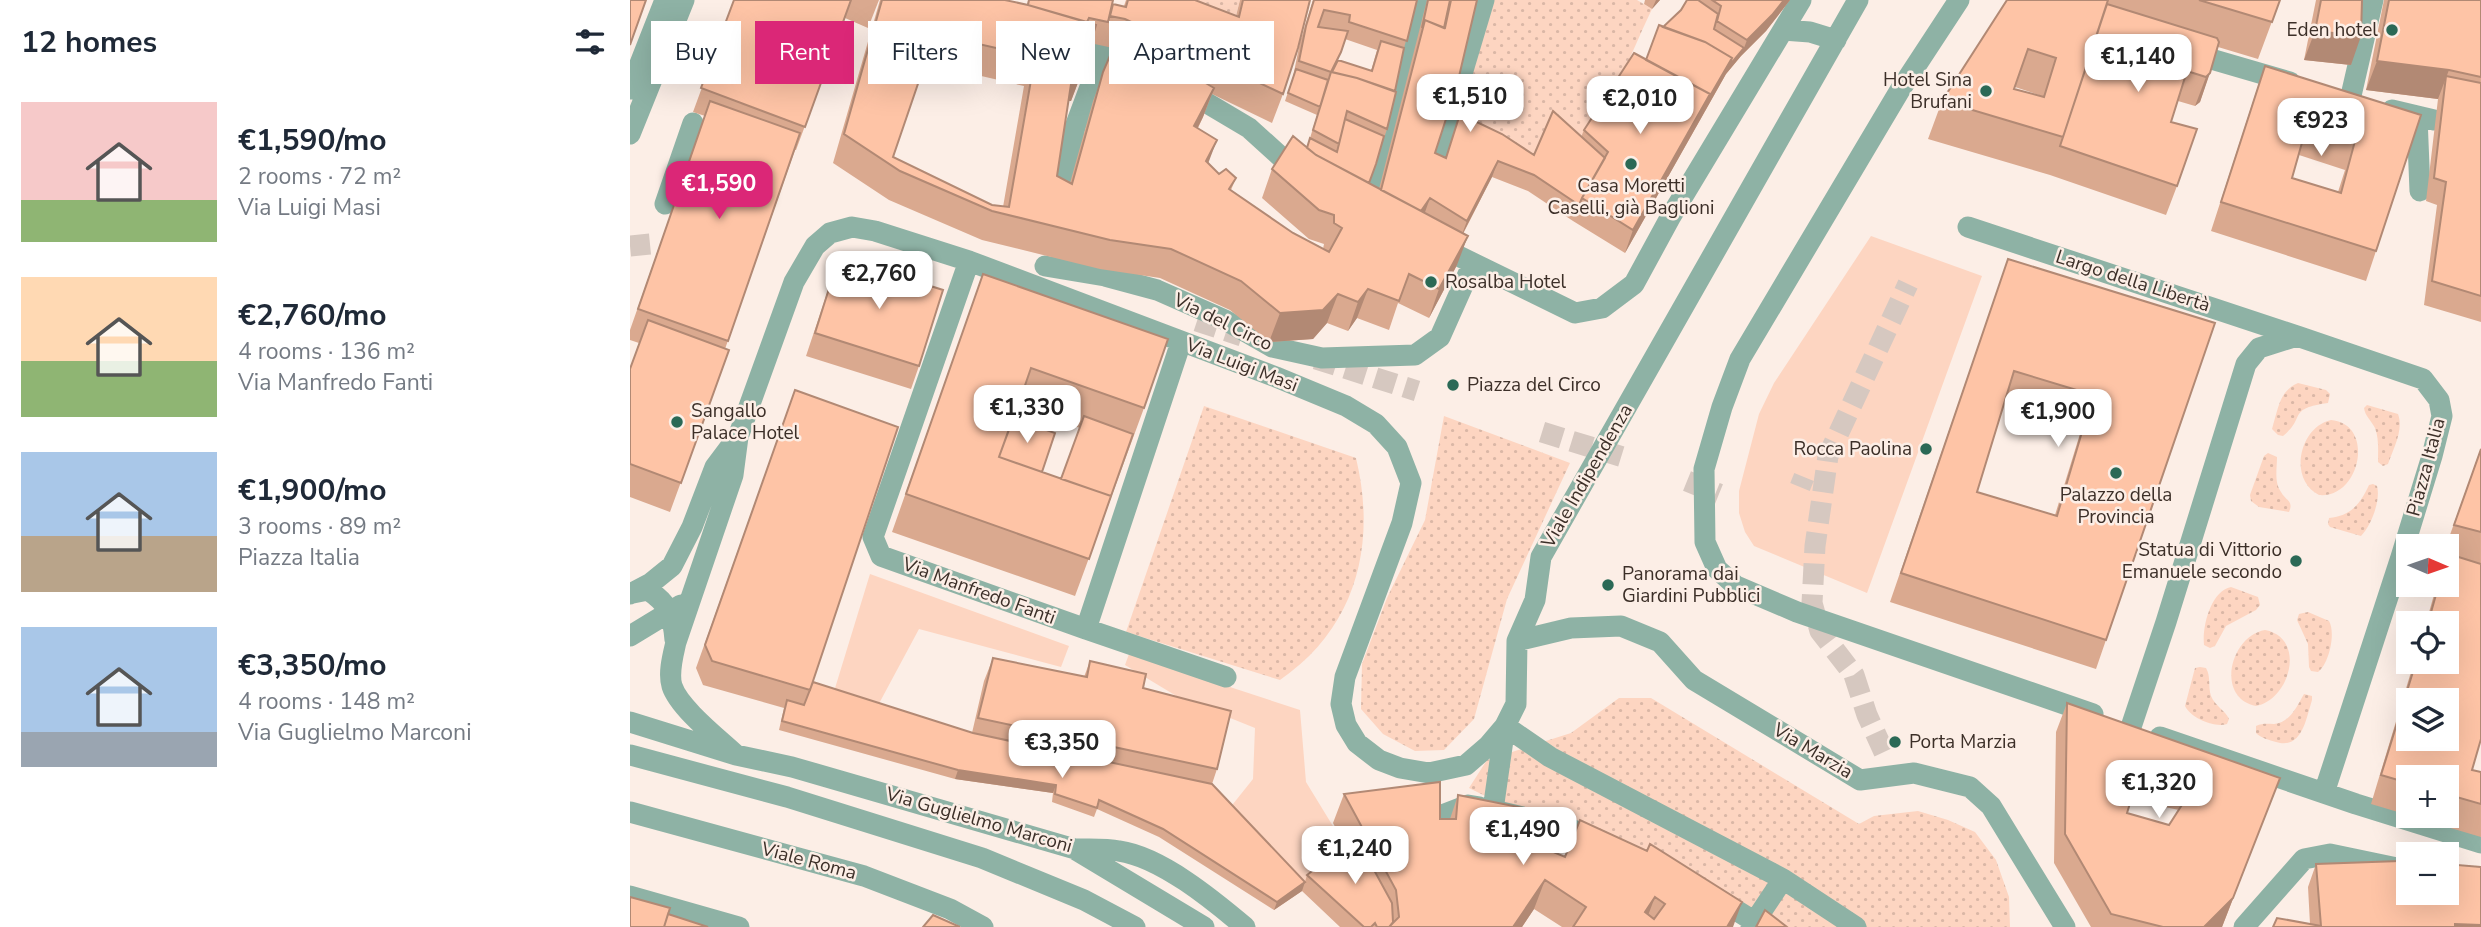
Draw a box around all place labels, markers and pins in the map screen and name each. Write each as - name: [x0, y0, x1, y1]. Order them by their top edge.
- place label: Eden hotel: [2287, 17, 2378, 43]
- marker: Eden hotel: [2384, 22, 2400, 38]
- pin: €1,140: [2081, 34, 2195, 94]
- place label: Hotel Sina Brufani: [1883, 67, 1972, 115]
- pin: €1,510: [1413, 74, 1527, 134]
- pin: €2,010: [1583, 76, 1697, 136]
- marker: Hotel Sina Brufani: [1978, 83, 1994, 99]
- pin: €923: [2280, 99, 2362, 158]
- marker: Casa Moretti Caselli, già Baglioni: [1623, 156, 1639, 172]
- pin: €1,590: [662, 162, 776, 221]
- place label: Casa Moretti Caselli, già Baglioni: [1547, 173, 1715, 221]
- pin: €2,760: [822, 252, 936, 311]
- place label: Rosalba Hotel: [1445, 269, 1567, 295]
- marker: Rosalba Hotel: [1423, 274, 1439, 290]
- place label: Piazza del Circo: [1467, 372, 1601, 398]
- marker: Piazza del Circo: [1445, 377, 1461, 393]
- pin: €1,330: [970, 386, 1084, 445]
- pin: €1,900: [2001, 390, 2115, 449]
- place label: Sangallo Palace Hotel: [691, 398, 800, 446]
- marker: Sangallo Palace Hotel: [669, 414, 685, 430]
- place label: Rocca Paolina: [1794, 436, 1912, 462]
- marker: Rocca Paolina: [1918, 441, 1934, 457]
- marker: Palazzo della Provincia: [2108, 465, 2124, 481]
- place label: Palazzo della Provincia: [2060, 482, 2172, 530]
- place label: Statua di Vittorio Emanuele secondo: [2122, 537, 2282, 585]
- marker: Statua di Vittorio Emanuele secondo: [2288, 553, 2304, 569]
- place label: Panorama dai Giardini Pubblici: [1622, 561, 1760, 609]
- marker: Panorama dai Giardini Pubblici: [1600, 577, 1616, 593]
- pin: €3,350: [1005, 720, 1119, 780]
- place label: Porta Marzia: [1909, 729, 2017, 755]
- marker: Porta Marzia: [1887, 734, 1903, 750]
- pin: €1,320: [2102, 760, 2216, 820]
- pin: €1,490: [1466, 808, 1580, 867]
- pin: €1,240: [1298, 826, 1412, 886]

